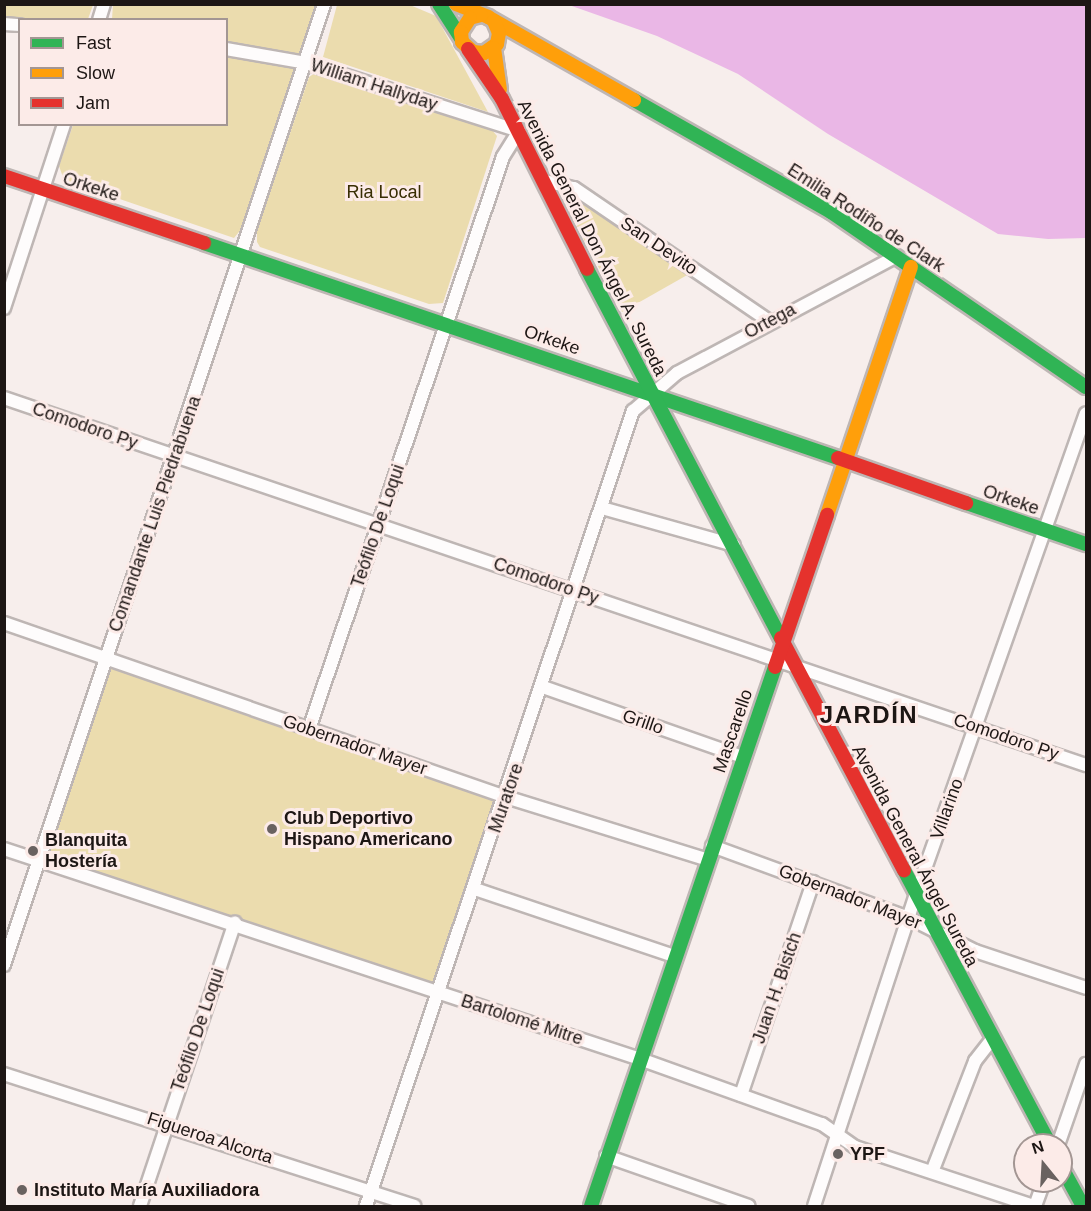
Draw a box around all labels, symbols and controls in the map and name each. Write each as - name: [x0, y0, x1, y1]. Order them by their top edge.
- legend: [18, 18, 228, 126]
- text: Fast: [76, 33, 111, 53]
- street label: William Hallyday: [308, 54, 440, 116]
- text: Slow: [76, 63, 115, 83]
- text: Jam: [76, 93, 110, 113]
- street label: Avenida General Don Ángel A. Sureda: [512, 96, 672, 380]
- street label: Emilia Rodiño de Clark: [783, 159, 949, 277]
- street label: Orkeke: [60, 168, 122, 206]
- park label: Ria Local: [346, 181, 422, 203]
- street label: San Devito: [616, 212, 702, 280]
- street label: Ortega: [741, 299, 799, 343]
- street label: Orkeke: [521, 320, 583, 360]
- street label: Comandante Luis Piedrabuena: [104, 393, 206, 635]
- street label: Comodoro Py: [29, 398, 141, 454]
- street label: Teófilo De Loqui: [347, 461, 409, 591]
- street label: Orkeke: [980, 480, 1042, 520]
- street label: Comodoro Py: [490, 553, 602, 609]
- street label: Mascarello: [709, 686, 757, 776]
- district label: JARDÍN: [820, 701, 918, 729]
- street label: Grillo: [620, 705, 666, 739]
- street label: Comodoro Py: [950, 709, 1062, 765]
- street label: Gobernador Mayer: [280, 710, 430, 780]
- street label: Avenida General Ángel Sureda: [847, 742, 983, 970]
- street label: Muratore: [484, 760, 528, 836]
- street label: Villarino: [926, 775, 968, 843]
- place label: Club Deportivo Hispano Americano: [284, 808, 453, 850]
- marker: Club Deportivo Hispano Americano: [265, 822, 279, 836]
- place label: Blanquita Hostería: [45, 830, 127, 872]
- marker: Blanquita Hostería: [26, 844, 40, 858]
- street label: Gobernador Mayer: [776, 860, 924, 934]
- street label: Juan H. Bistch: [748, 930, 806, 1046]
- street label: Teófilo De Loqui: [167, 965, 229, 1095]
- street label: Bartolomé Mitre: [458, 990, 586, 1050]
- street label: Figueroa Alcorta: [144, 1107, 276, 1169]
- north arrow: [1013, 1133, 1073, 1193]
- text: N: [1030, 1137, 1046, 1157]
- place label: YPF: [850, 1143, 885, 1165]
- marker: YPF: [831, 1147, 845, 1161]
- place label: Instituto María Auxiliadora: [34, 1179, 260, 1201]
- marker: Instituto María Auxiliadora: [15, 1183, 29, 1197]

